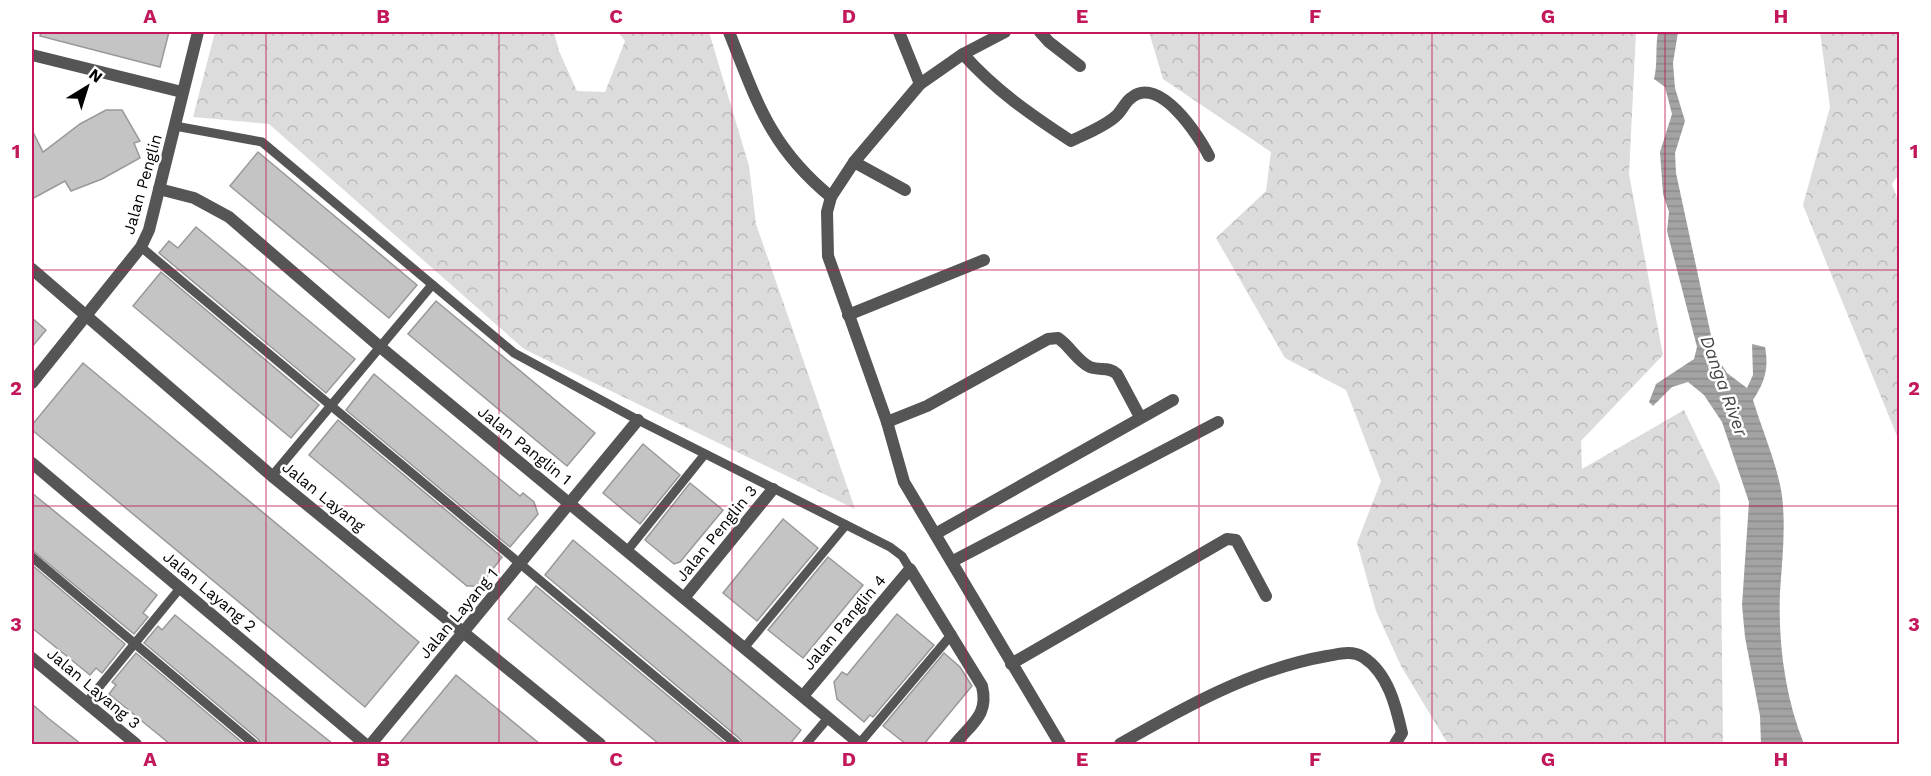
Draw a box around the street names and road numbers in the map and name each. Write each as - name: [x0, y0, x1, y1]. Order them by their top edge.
- street label: Jalan Penglin: [119, 132, 166, 236]
- street label: Jalan Panglin 1: [474, 402, 575, 489]
- street label: Jalan Layang: [279, 457, 369, 536]
- street label: Jalan Penglin 3: [672, 481, 761, 585]
- street label: Jalan Layang 2: [159, 547, 260, 636]
- street label: Jalan Layang 1: [415, 564, 502, 662]
- street label: Jalan Panglin 4: [799, 571, 890, 674]
- street label: Jalan Layang 3: [43, 644, 144, 733]

